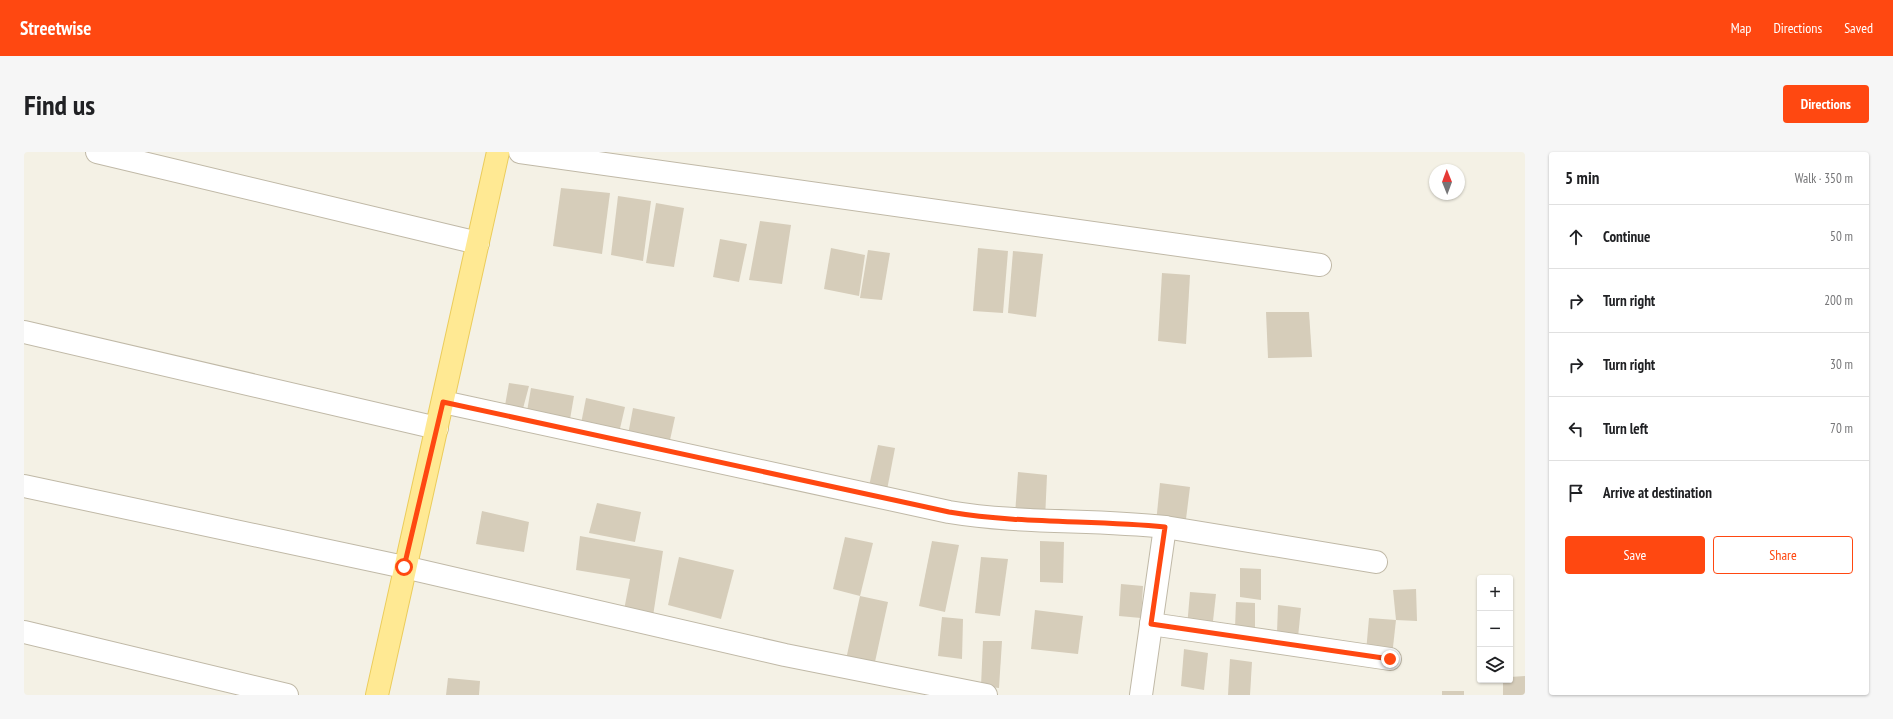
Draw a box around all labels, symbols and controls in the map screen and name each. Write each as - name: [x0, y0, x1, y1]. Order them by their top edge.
- text: Streetwise: [20, 16, 91, 40]
- text: Map: [1731, 19, 1751, 37]
- text: Directions: [1773, 19, 1822, 37]
- text: Saved: [1844, 19, 1873, 37]
- button: Directions: [1783, 85, 1869, 123]
- text: Find us: [24, 86, 95, 123]
- north arrow: [1429, 164, 1465, 200]
- text: 5 min: [1565, 167, 1599, 189]
- text: Walk · 350 m: [1795, 170, 1853, 187]
- icon: ahead: [1565, 226, 1587, 248]
- text: Continue: [1603, 227, 1650, 246]
- text: 50 m: [1830, 228, 1853, 245]
- icon: right: [1565, 290, 1587, 312]
- text: Turn right: [1603, 291, 1655, 310]
- text: 200 m: [1824, 292, 1853, 309]
- icon: right: [1565, 354, 1587, 376]
- text: Turn right: [1603, 355, 1655, 374]
- text: 30 m: [1830, 356, 1853, 373]
- icon: left: [1565, 418, 1587, 440]
- text: Turn left: [1603, 419, 1648, 438]
- text: 70 m: [1830, 420, 1853, 437]
- icon: arrive: [1565, 482, 1587, 504]
- text: Arrive at destination: [1603, 483, 1712, 502]
- button: Save: [1565, 536, 1705, 574]
- button: Share: [1713, 536, 1853, 574]
- route start: [395, 558, 413, 576]
- map controls: [1477, 575, 1513, 683]
- button: +: [1477, 575, 1513, 611]
- button: −: [1477, 611, 1513, 647]
- button: layers: [1477, 647, 1513, 683]
- route end: [1381, 650, 1399, 668]

